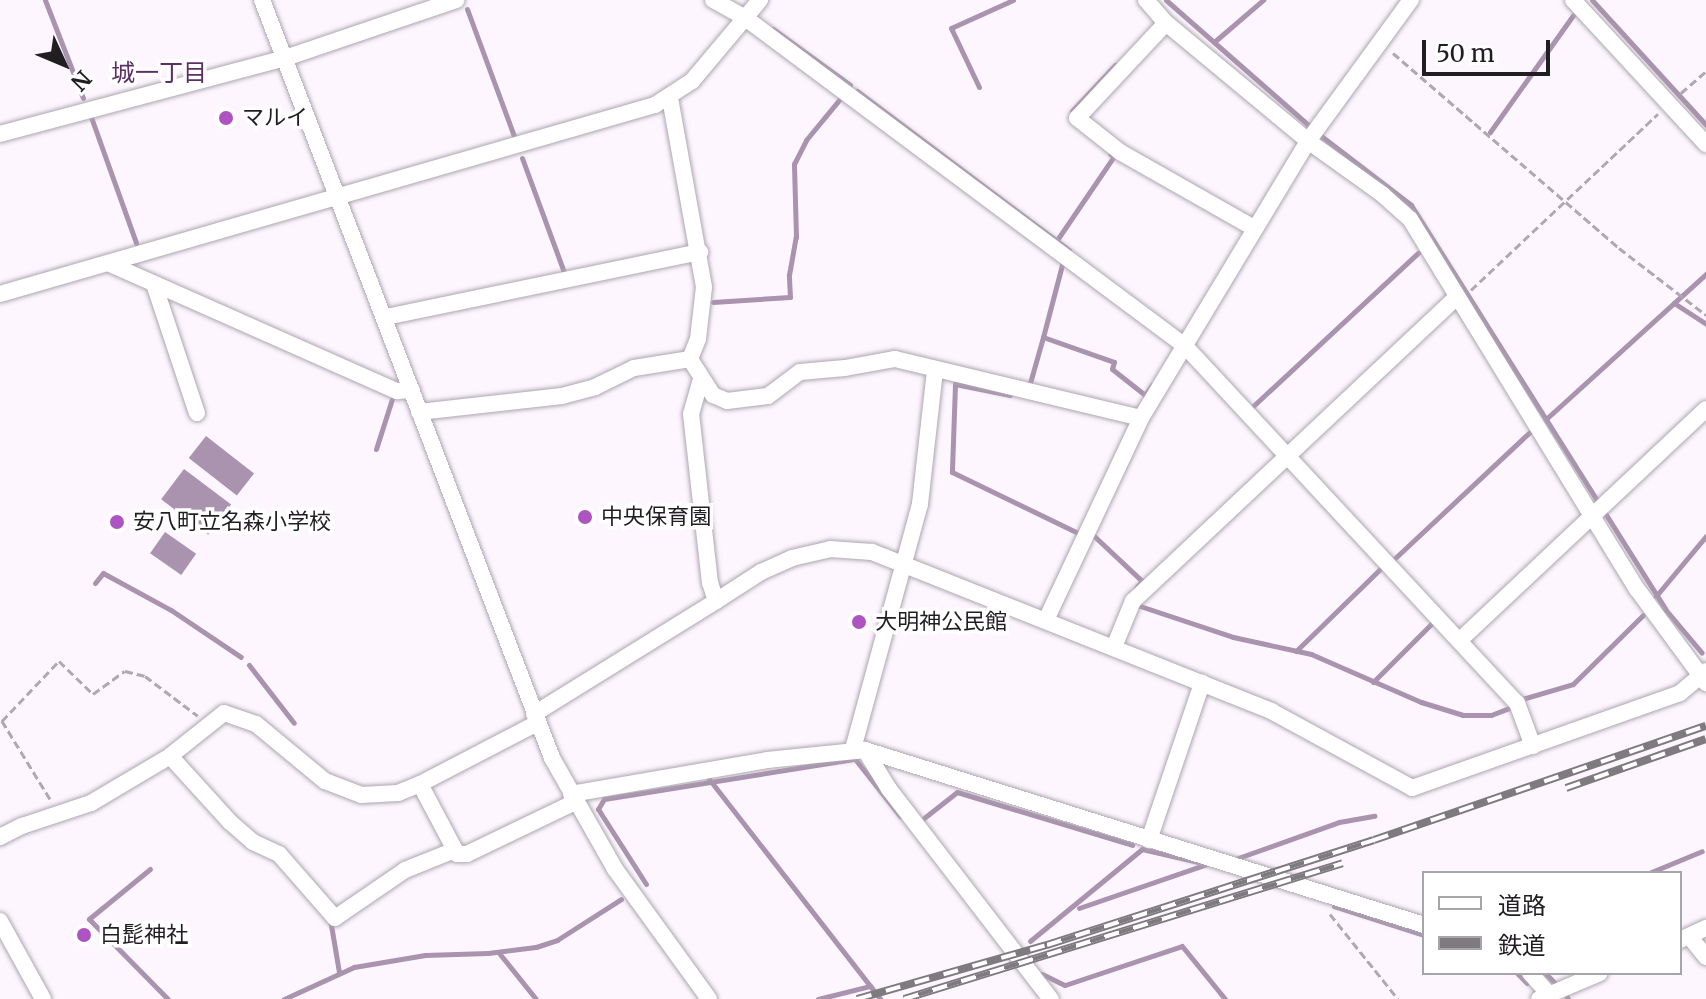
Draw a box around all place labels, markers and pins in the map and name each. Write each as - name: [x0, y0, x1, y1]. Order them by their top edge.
- place label: マルイ: [242, 105, 308, 131]
- marker: マルイ: [217, 109, 235, 127]
- place label: 中央保育園: [601, 504, 711, 530]
- marker: 中央保育園: [576, 508, 594, 526]
- place label: 安八町立名森小学校: [133, 509, 331, 535]
- marker: 安八町立名森小学校: [108, 513, 126, 531]
- place label: 大明神公民館: [875, 609, 1007, 635]
- marker: 大明神公民館: [850, 613, 868, 631]
- place label: 白髭神社: [100, 922, 188, 948]
- marker: 白髭神社: [75, 926, 93, 944]

